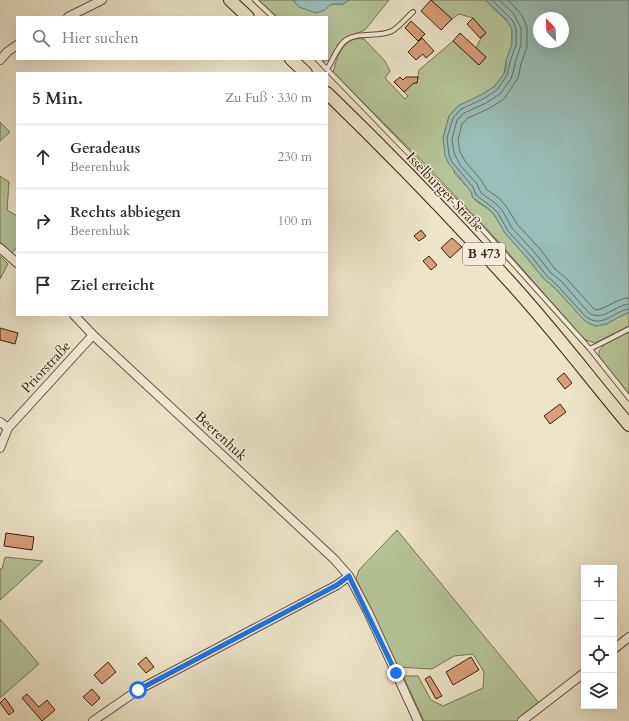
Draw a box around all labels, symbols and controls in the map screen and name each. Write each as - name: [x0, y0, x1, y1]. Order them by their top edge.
- north arrow: [533, 12, 569, 48]
- search box: [16, 16, 328, 60]
- icon: search: [30, 27, 52, 49]
- text: Hier suchen: [62, 28, 139, 48]
- text: 5 Min.: [32, 87, 83, 110]
- text: Zu Fuß · 330 m: [225, 89, 312, 107]
- text: Geradeaus: [70, 138, 140, 158]
- icon: ahead: [32, 146, 54, 168]
- text: 230 m: [278, 148, 312, 166]
- street label: Isselburger Straße: [402, 148, 488, 236]
- text: Beerenhuk: [70, 158, 130, 176]
- text: Rechts abbiegen: [70, 202, 181, 222]
- icon: right: [32, 210, 54, 232]
- text: 100 m: [278, 212, 312, 230]
- text: Beerenhuk: [70, 222, 130, 240]
- road number: B 473: [463, 243, 505, 265]
- icon: arrive: [32, 274, 54, 296]
- text: Ziel erreicht: [70, 275, 154, 295]
- street label: Priorstraße: [17, 337, 75, 397]
- street label: Beerenhuk: [191, 407, 251, 465]
- map controls: [581, 565, 617, 709]
- button: +: [581, 565, 617, 601]
- button: −: [581, 601, 617, 637]
- button: locate: [581, 637, 617, 673]
- route end: [387, 664, 405, 682]
- button: layers: [581, 673, 617, 709]
- route start: [129, 681, 147, 699]

